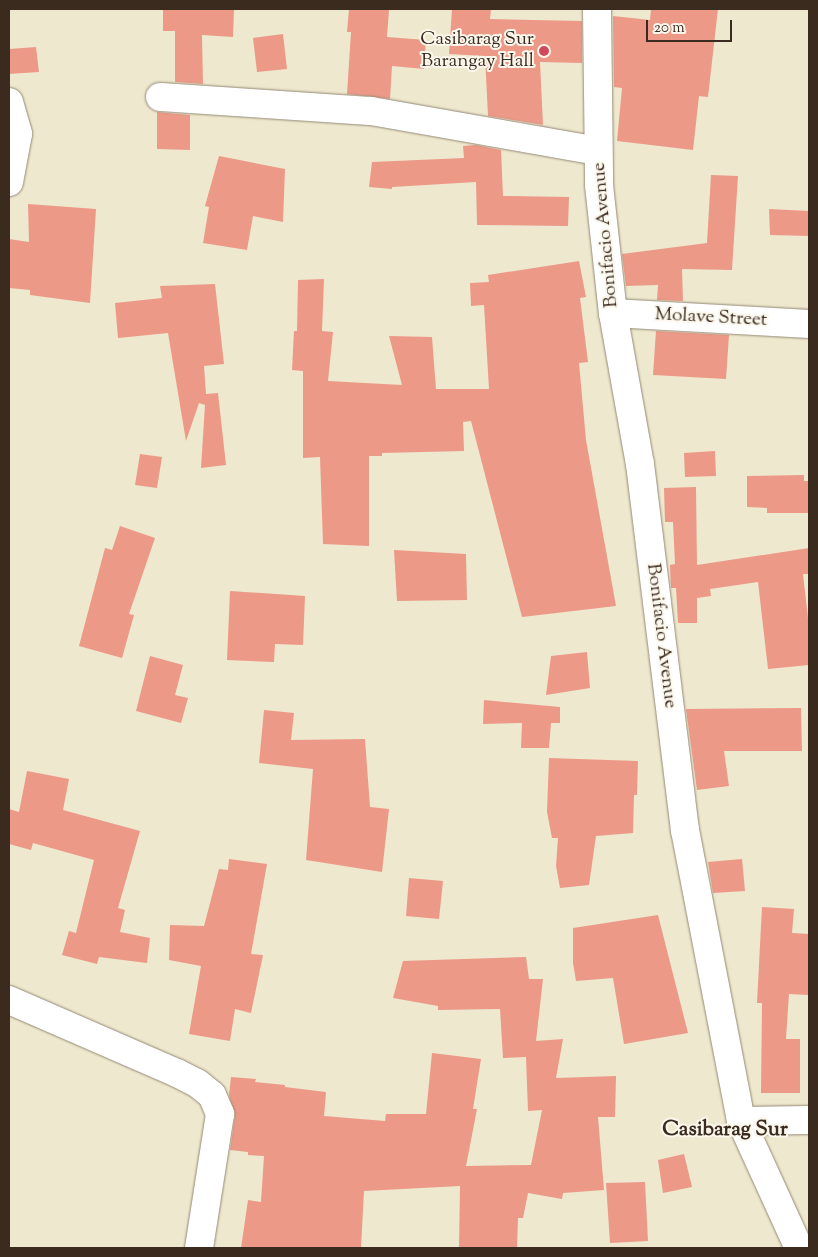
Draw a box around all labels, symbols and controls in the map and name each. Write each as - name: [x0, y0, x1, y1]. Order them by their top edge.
- scale bar: [648, 10, 734, 42]
- text: 20 m: [654, 18, 685, 39]
- place label: Casibarag Sur Barangay Hall: [420, 29, 534, 73]
- marker: Casibarag Sur Barangay Hall: [538, 45, 550, 57]
- street label: Bonifacio Avenue: [588, 161, 624, 309]
- street label: Molave Street: [654, 304, 768, 332]
- street label: Bonifacio Avenue: [641, 562, 681, 710]
- district label: Casibarag Sur: [662, 1117, 788, 1143]

